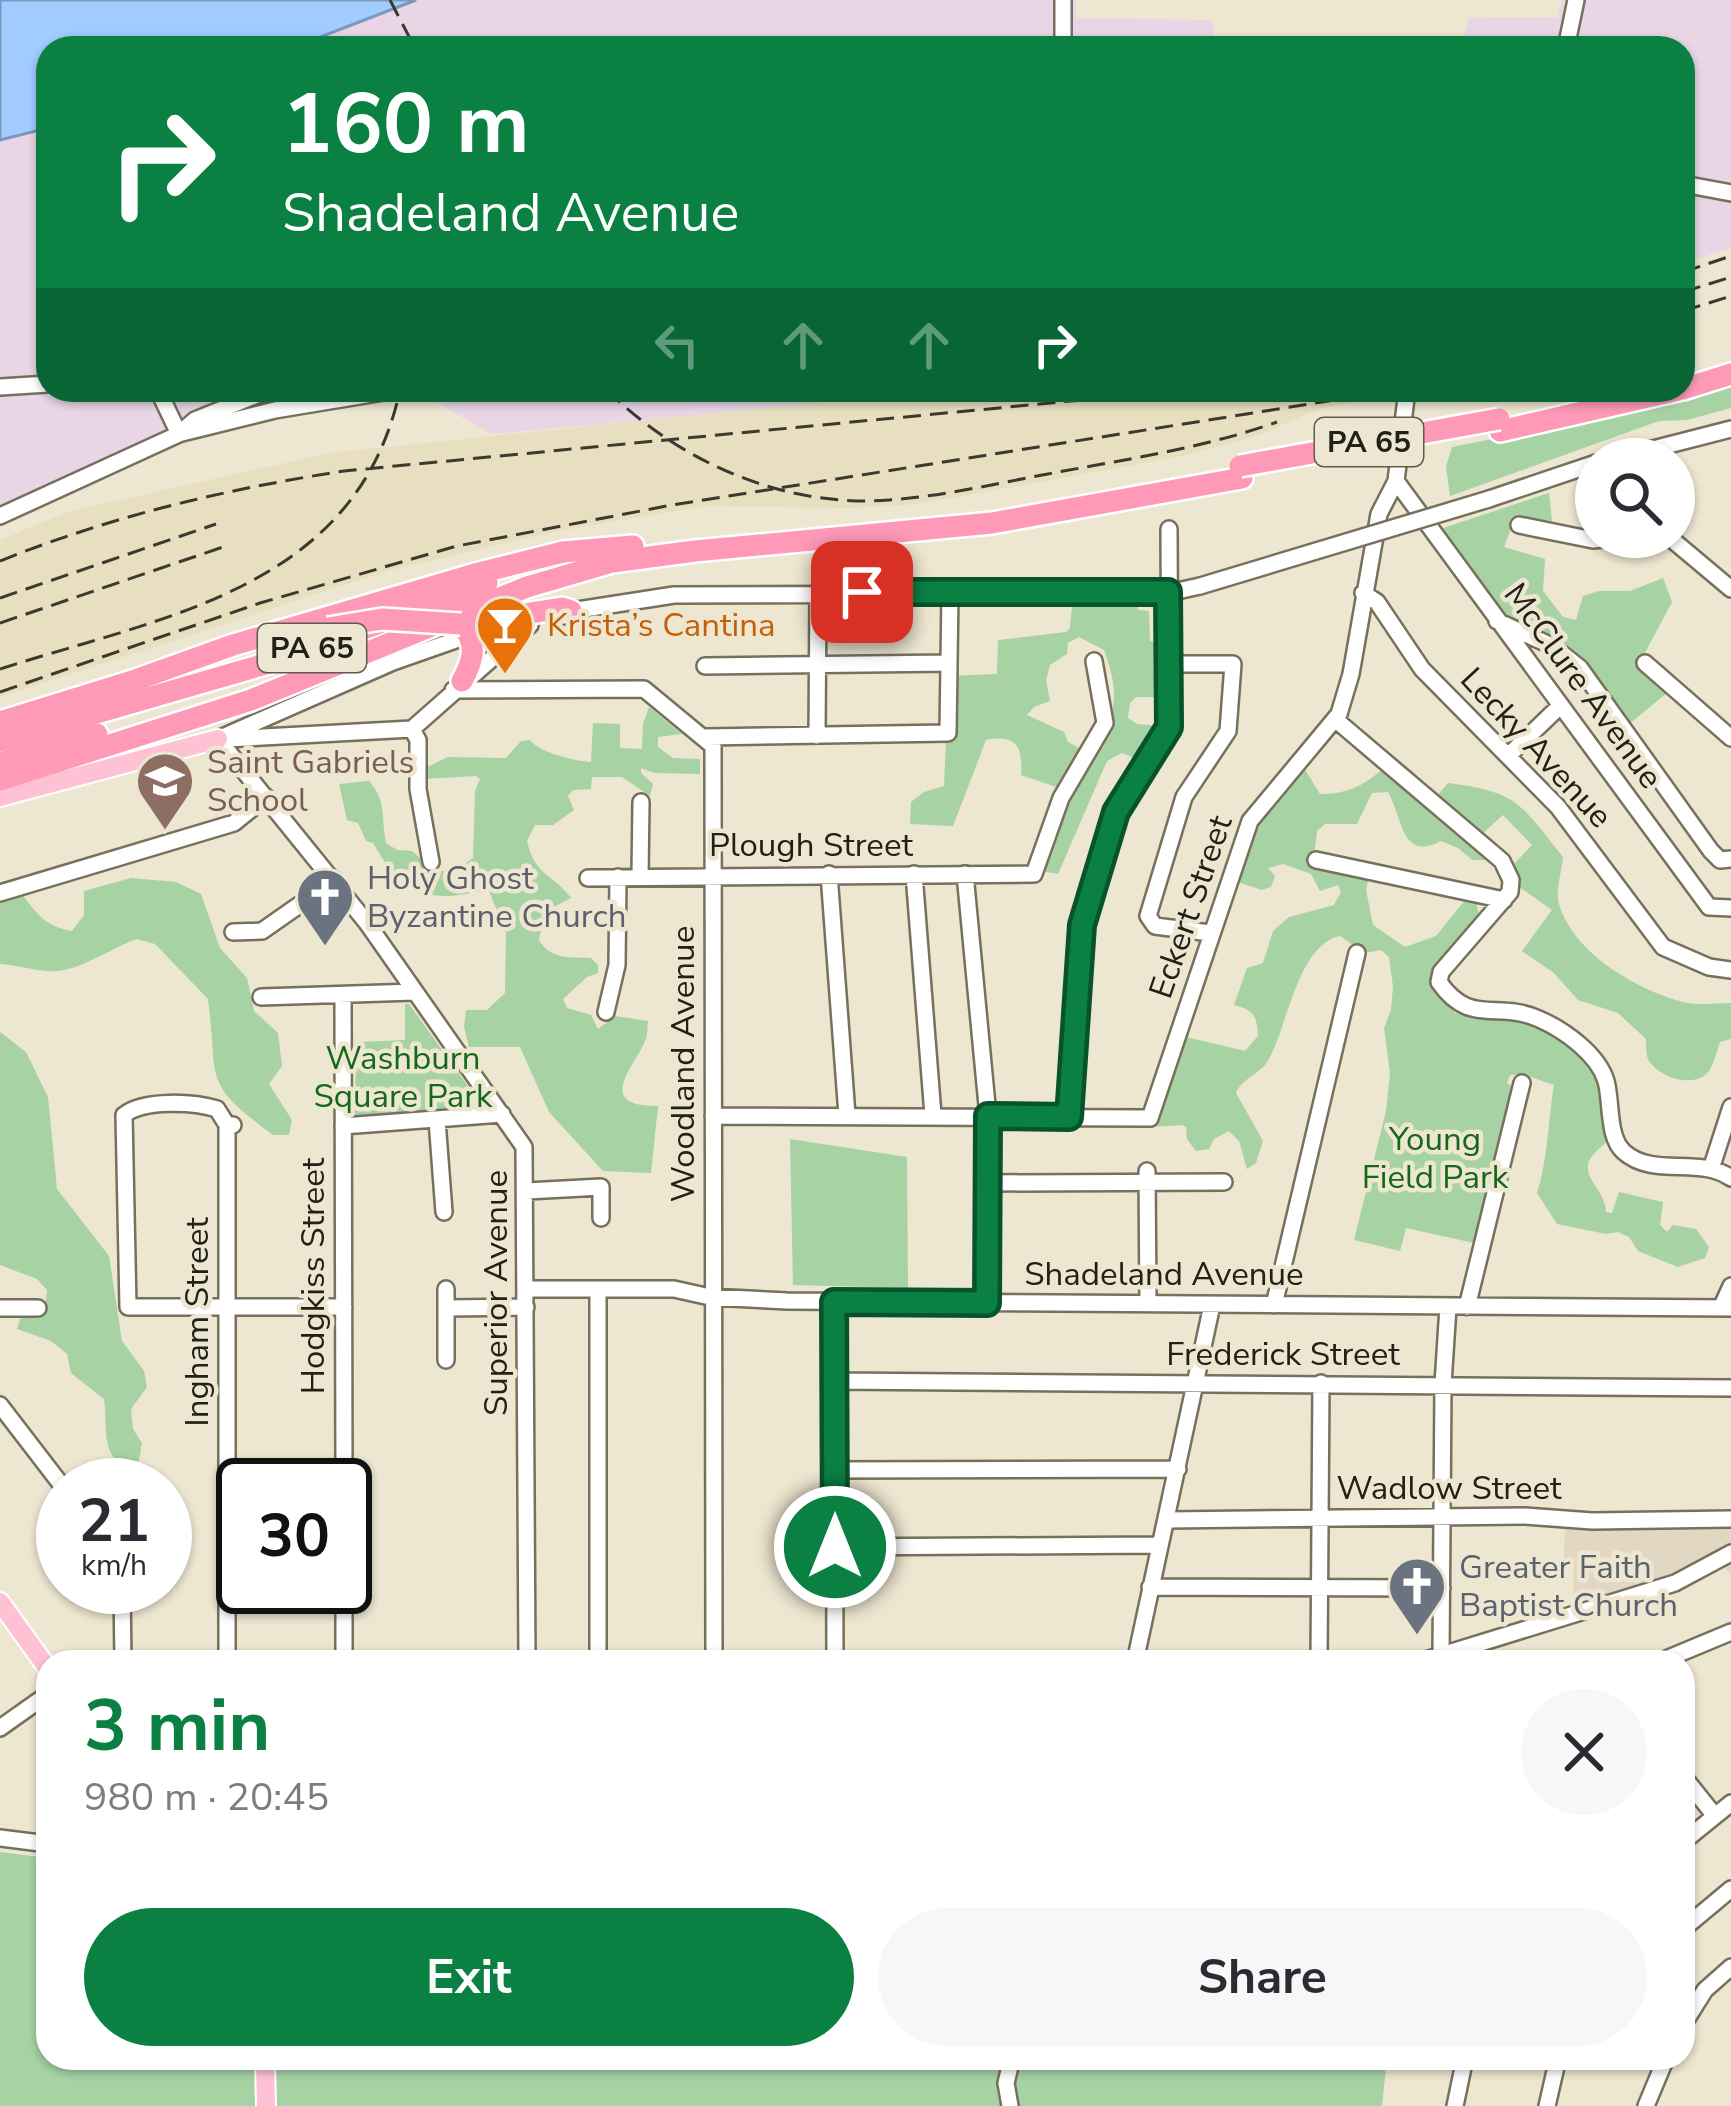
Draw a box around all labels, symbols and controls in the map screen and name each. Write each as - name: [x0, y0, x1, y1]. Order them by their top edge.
- text: 160 m: [282, 67, 530, 182]
- icon: right: [84, 84, 240, 240]
- text: Shadeland Avenue: [282, 176, 739, 250]
- icon: left: [644, 312, 710, 378]
- icon: ahead: [770, 312, 836, 378]
- icon: ahead: [896, 312, 962, 378]
- icon: right: [1022, 312, 1088, 378]
- road number: PA 65: [1315, 418, 1423, 466]
- map controls: [1575, 438, 1695, 558]
- button: search: [1575, 438, 1695, 558]
- pin: [811, 541, 913, 643]
- icon: arrive: [829, 559, 895, 625]
- street label: McClure Avenue: [1493, 574, 1673, 798]
- bar icon: Krista’s Cantina: [474, 594, 536, 676]
- place label: Krista’s Cantina: [547, 603, 775, 648]
- road number: PA 65: [258, 624, 366, 672]
- street label: Lecky Avenue: [1450, 658, 1622, 838]
- place label: Saint Gabriels School: [207, 740, 414, 823]
- school or university icon: Saint Gabriels School: [134, 750, 196, 832]
- street label: Eckert Street: [1139, 809, 1243, 1005]
- street label: Plough Street: [709, 823, 913, 868]
- place label: Holy Ghost Byzantine Church: [367, 856, 627, 939]
- church icon: Holy Ghost Byzantine Church: [294, 866, 356, 948]
- street label: Woodland Avenue: [661, 926, 706, 1202]
- park label: Washburn Square Park: [313, 1036, 493, 1119]
- park label: Young Field Park: [1362, 1117, 1509, 1200]
- street label: Hodgkiss Street: [291, 1157, 336, 1394]
- street label: Superior Avenue: [474, 1170, 519, 1416]
- street label: Ingham Street: [175, 1217, 220, 1427]
- street label: Shadeland Avenue: [1024, 1252, 1304, 1297]
- street label: Frederick Street: [1166, 1332, 1400, 1377]
- speed limit sign: 30: [216, 1458, 372, 1614]
- street label: Wadlow Street: [1336, 1466, 1562, 1511]
- text: 21: [78, 1480, 150, 1562]
- position arrow: [772, 1484, 898, 1610]
- text: km/h: [81, 1545, 147, 1586]
- place label: Greater Faith Baptist Church: [1459, 1545, 1678, 1628]
- church icon: Greater Faith Baptist Church: [1386, 1555, 1448, 1637]
- text: 3 min: [84, 1677, 270, 1775]
- button: close: [1521, 1689, 1647, 1815]
- text: 980 m · 20:45: [84, 1771, 329, 1824]
- button: Exit: [84, 1908, 854, 2046]
- button: Share: [878, 1908, 1647, 2046]

